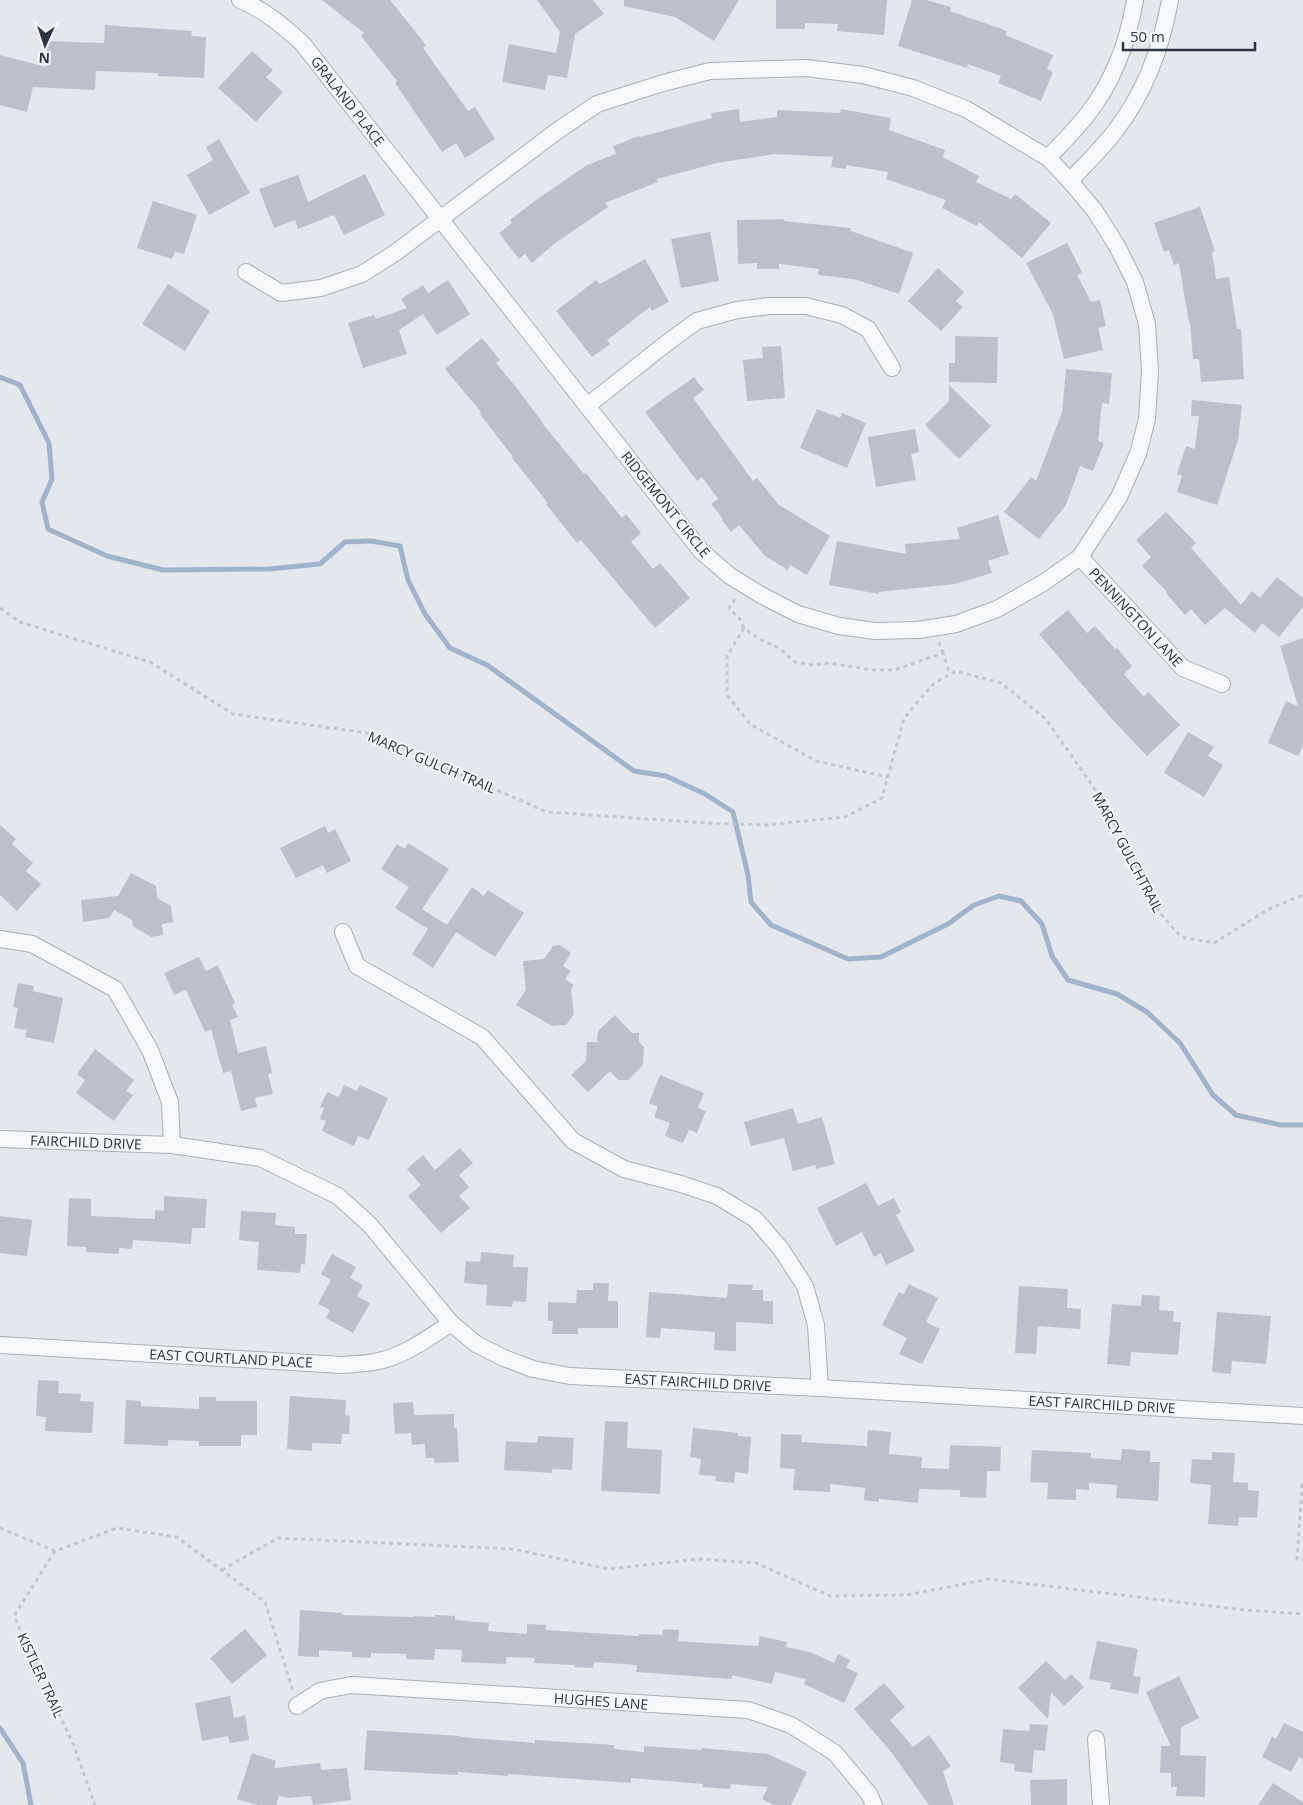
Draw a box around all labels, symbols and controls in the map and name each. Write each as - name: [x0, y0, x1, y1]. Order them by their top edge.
- north arrow: [20, 20, 70, 70]
- scale bar: [1123, 20, 1256, 52]
- text: 50 m: [1130, 26, 1165, 46]
- text: N: [38, 49, 50, 68]
- street label: GRALAND PLACE: [307, 52, 389, 150]
- street label: RIDGEMONT CIRCLE: [617, 447, 715, 561]
- street label: PENNINGTON LANE: [1085, 563, 1187, 671]
- street label: MARCY GULCH TRAIL: [365, 726, 499, 798]
- street label: MARCY GULCHTRAIL: [1088, 789, 1168, 915]
- street label: FAIRCHILD DRIVE: [30, 1131, 142, 1153]
- street label: EAST COURTLAND PLACE: [149, 1344, 313, 1372]
- street label: EAST FAIRCHILD DRIVE: [624, 1369, 772, 1395]
- street label: EAST FAIRCHILD DRIVE: [1028, 1391, 1176, 1417]
- street label: KISTLER TRAIL: [13, 1629, 69, 1721]
- street label: HUGHES LANE: [553, 1688, 649, 1714]

